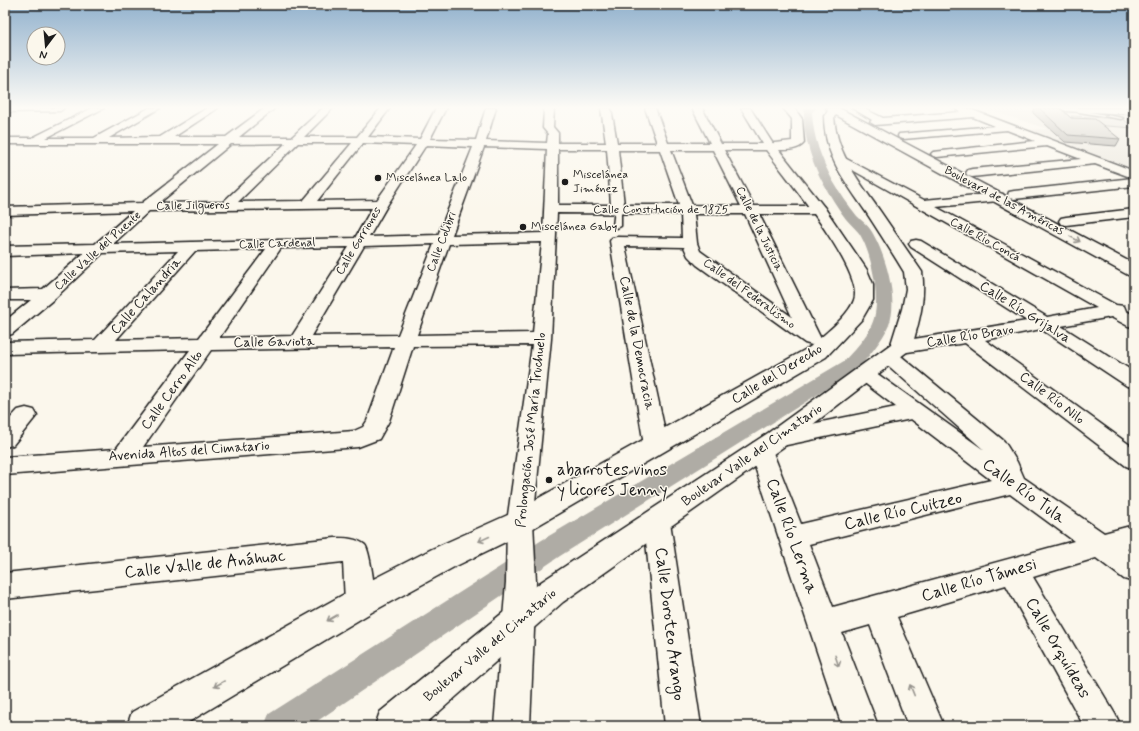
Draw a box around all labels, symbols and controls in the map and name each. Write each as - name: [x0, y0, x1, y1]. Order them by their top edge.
- north arrow: [26, 26, 66, 66]
- text: N: [38, 47, 49, 62]
- street label: Boulevard de las Américas: [941, 163, 1067, 240]
- place label: Miscelánea Jiménez: [573, 167, 628, 197]
- place label: Miscelánea Lalo: [386, 170, 467, 186]
- marker: Miscelánea Lalo: [373, 173, 383, 183]
- marker: Miscelánea Jiménez: [560, 177, 570, 187]
- street label: Calle de la Justicia: [732, 184, 787, 275]
- street label: Calle Jilgueros: [156, 197, 231, 215]
- street label: Calle Constitución de 1825: [593, 202, 729, 218]
- street label: Calle Gorriones: [332, 204, 386, 278]
- street label: Calle Valle del Puente: [51, 208, 145, 294]
- street label: Calle Colibri: [423, 210, 461, 274]
- street label: Calle Río Concá: [947, 214, 1023, 266]
- place label: Miscelánea Gaby: [531, 219, 617, 235]
- marker: Miscelánea Gaby: [518, 222, 528, 232]
- street label: Calle Cardenal: [238, 235, 316, 253]
- one-way arrow: [1069, 236, 1081, 243]
- street label: Calle Calandria: [107, 253, 186, 338]
- street label: Calle del Federalismo: [700, 255, 798, 333]
- street label: Calle de la Democracia: [615, 274, 659, 412]
- street label: Calle Río Grijalva: [976, 277, 1074, 347]
- street label: Calle Río Bravo: [925, 320, 1015, 352]
- street label: Prolongación José María Truchuelo: [512, 331, 551, 529]
- street label: Calle Gaviota: [233, 332, 315, 352]
- street label: Calle del Derecho: [728, 340, 826, 408]
- street label: Calle Cerro Alto: [137, 346, 207, 433]
- street label: Calle Río Nilo: [1016, 368, 1088, 428]
- street label: Boulevar Valle del Cimatario: [678, 400, 826, 510]
- street label: Avenida Altos del Cimatario: [108, 436, 270, 466]
- street label: Calle Río Tula: [978, 453, 1071, 529]
- place label: abarrotes vinos y licores Jenny: [557, 459, 668, 502]
- marker: abarrotes vinos y licores Jenny: [544, 475, 554, 485]
- street label: Calle Río Lerma: [761, 475, 823, 598]
- street label: Calle Río Cuitzeo: [842, 487, 964, 535]
- one-way arrow: [479, 536, 491, 543]
- street label: Calle Valle de Anáhuac: [123, 545, 287, 583]
- street label: Calle Doroteo Arango: [648, 546, 690, 702]
- street label: Calle Río Támesi: [919, 553, 1039, 607]
- street label: Boulevar Valle del Cimatario: [420, 584, 560, 706]
- street label: Calle Orquídeas: [1020, 594, 1096, 703]
- one-way arrow: [326, 615, 338, 623]
- one-way arrow: [833, 654, 841, 666]
- one-way arrow: [214, 680, 226, 688]
- one-way arrow: [907, 684, 915, 696]

